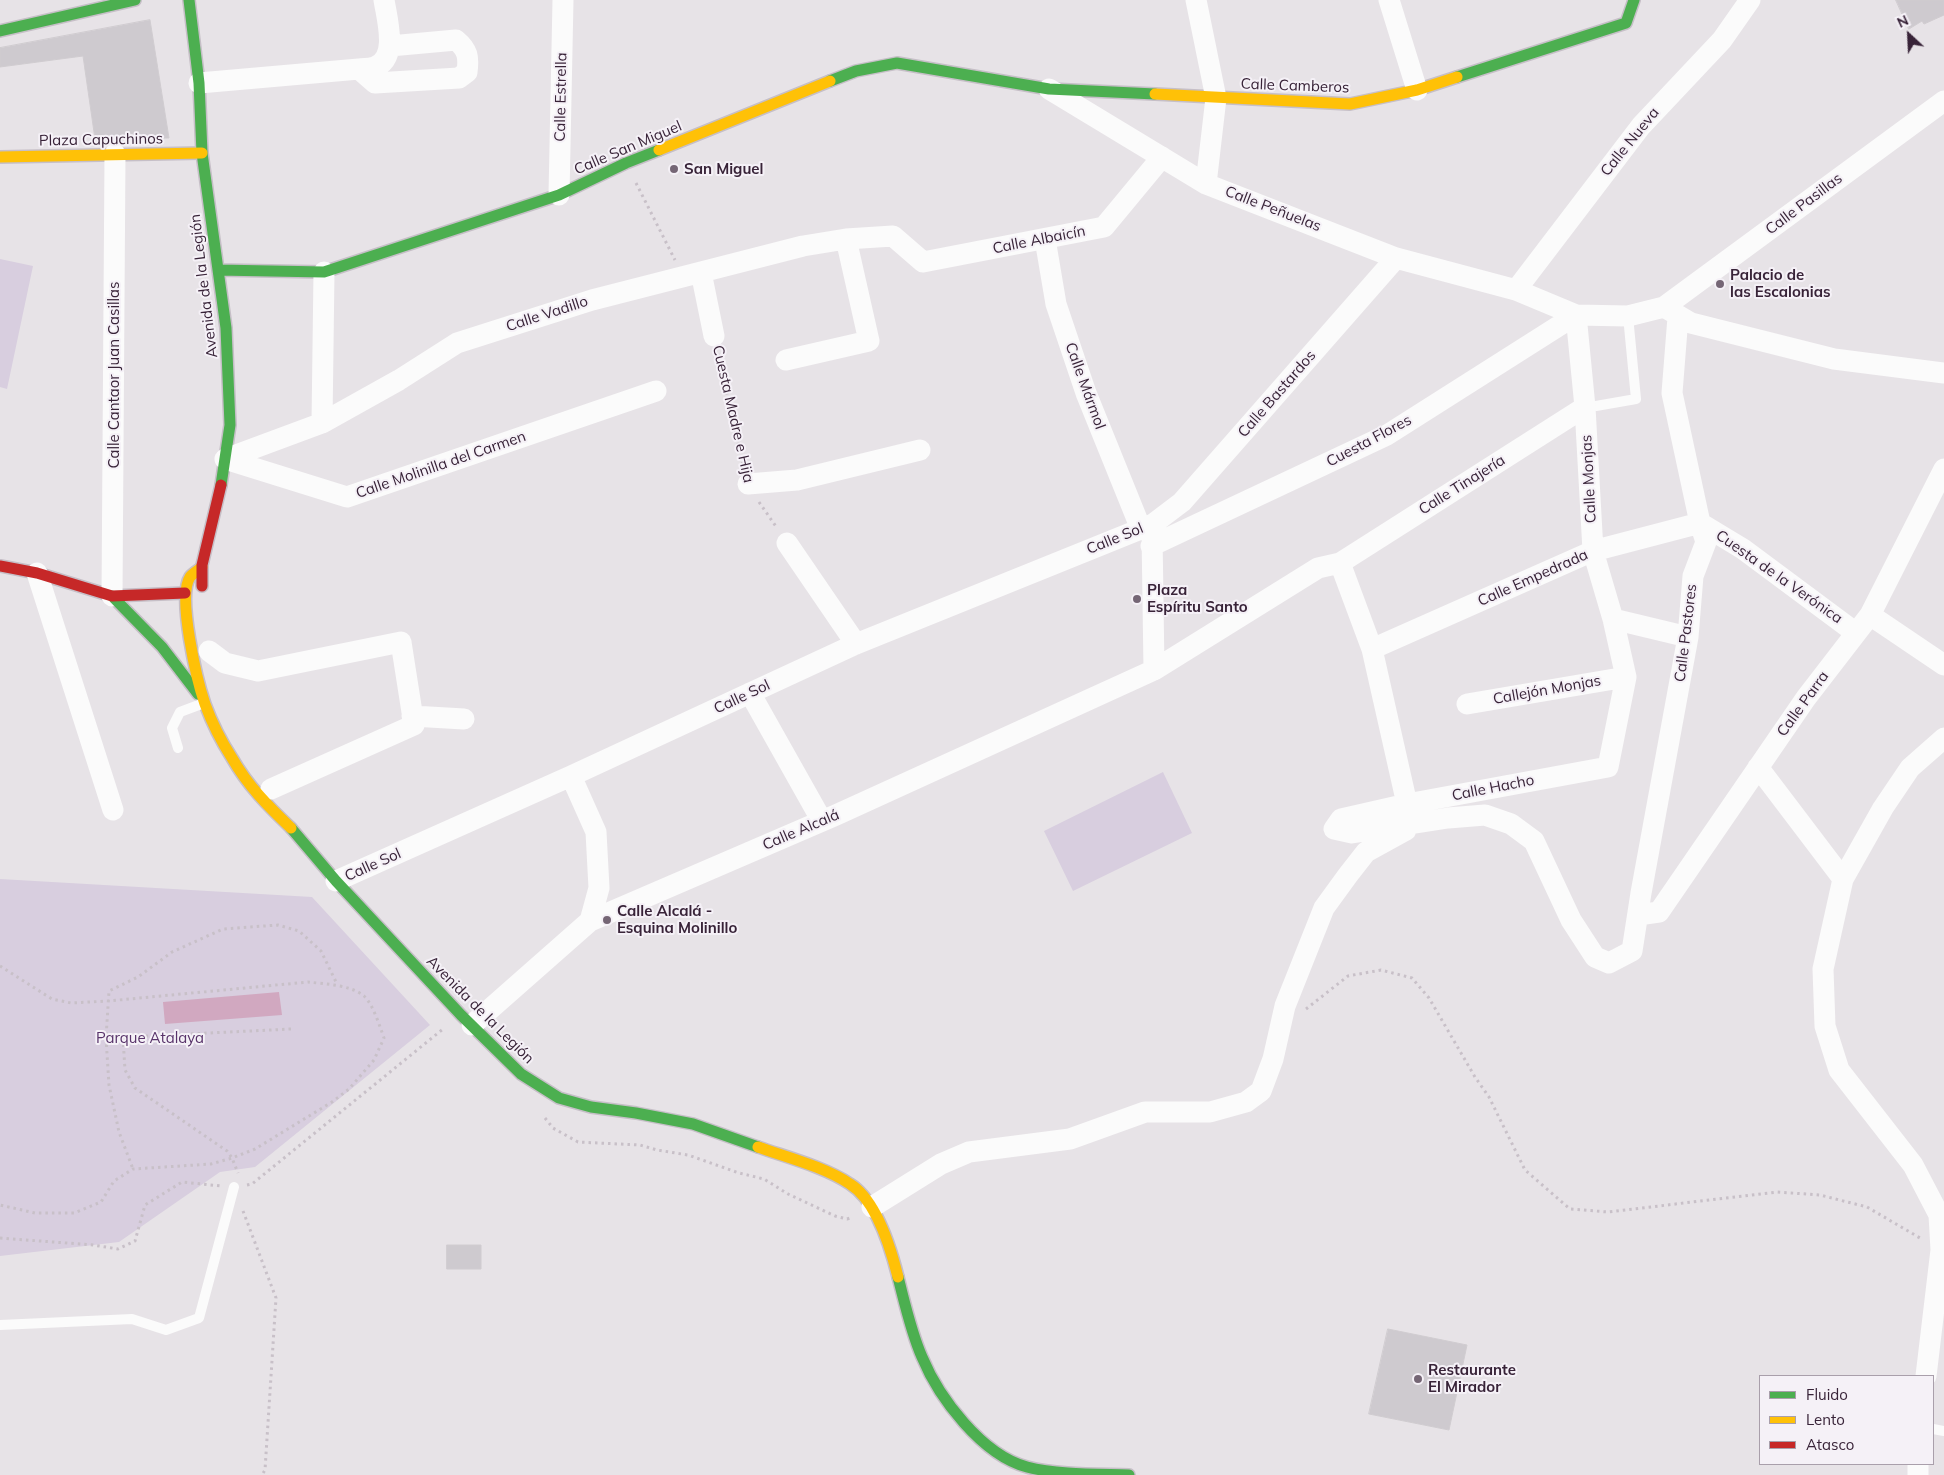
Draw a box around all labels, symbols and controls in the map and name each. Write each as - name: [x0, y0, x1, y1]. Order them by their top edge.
- north arrow: [1884, 10, 1934, 60]
- text: N: [1894, 11, 1911, 32]
- street label: Calle Estrella: [551, 52, 571, 142]
- street label: Calle Camberos: [1240, 75, 1350, 97]
- street label: Calle Nueva: [1597, 104, 1663, 180]
- street label: Calle San Miguel: [571, 117, 685, 179]
- street label: Plaza Capuchinos: [39, 130, 163, 150]
- place label: San Miguel: [684, 160, 763, 178]
- marker: San Miguel: [668, 163, 680, 175]
- street label: Calle Pasillas: [1762, 169, 1846, 239]
- street label: Calle Peñuelas: [1222, 182, 1324, 236]
- street label: Avenida de la Legión: [186, 213, 222, 359]
- street label: Calle Albaicín: [991, 222, 1087, 258]
- place label: Palacio de las Escalonias: [1730, 266, 1831, 301]
- marker: Palacio de las Escalonias: [1714, 278, 1726, 290]
- street label: Calle Cantaor Juan Casillas: [105, 281, 123, 469]
- street label: Calle Vadillo: [504, 292, 590, 336]
- street label: Calle Mármol: [1061, 340, 1109, 432]
- street label: Cuesta Madre e Hija: [708, 344, 758, 484]
- street label: Calle Bastardos: [1234, 347, 1320, 441]
- street label: Cuesta Flores: [1323, 411, 1415, 471]
- street label: Calle Molinilla del Carmen: [354, 427, 528, 503]
- street label: Calle Monjas: [1578, 434, 1600, 524]
- street label: Calle Tinajería: [1416, 451, 1508, 519]
- street label: Calle Sol: [1084, 519, 1146, 559]
- street label: Cuesta de la Verónica: [1712, 527, 1846, 627]
- street label: Calle Empedrada: [1475, 546, 1591, 610]
- place label: Plaza Espíritu Santo: [1147, 581, 1248, 616]
- street label: Calle Pastores: [1671, 583, 1701, 683]
- marker: Plaza Espíritu Santo: [1131, 593, 1143, 605]
- street label: Calle Parra: [1773, 668, 1833, 740]
- street label: Callejón Monjas: [1492, 672, 1602, 708]
- street label: Calle Sol: [711, 676, 773, 718]
- street label: Calle Hacho: [1450, 771, 1536, 805]
- street label: Calle Alcalá: [760, 806, 842, 854]
- street label: Calle Sol: [342, 845, 404, 885]
- place label: Calle Alcalá - Esquina Molinillo: [617, 902, 737, 937]
- marker: Calle Alcalá - Esquina Molinillo: [601, 914, 613, 926]
- street label: Avenida de la Legión: [422, 952, 538, 1068]
- park label: Parque Atalaya: [96, 1029, 204, 1047]
- place label: Restaurante El Mirador: [1428, 1361, 1516, 1396]
- marker: Restaurante El Mirador: [1412, 1373, 1424, 1385]
- legend: [1759, 1375, 1934, 1465]
- text: Fluido: [1806, 1385, 1848, 1404]
- text: Lento: [1806, 1410, 1845, 1429]
- text: Atasco: [1806, 1435, 1854, 1454]

